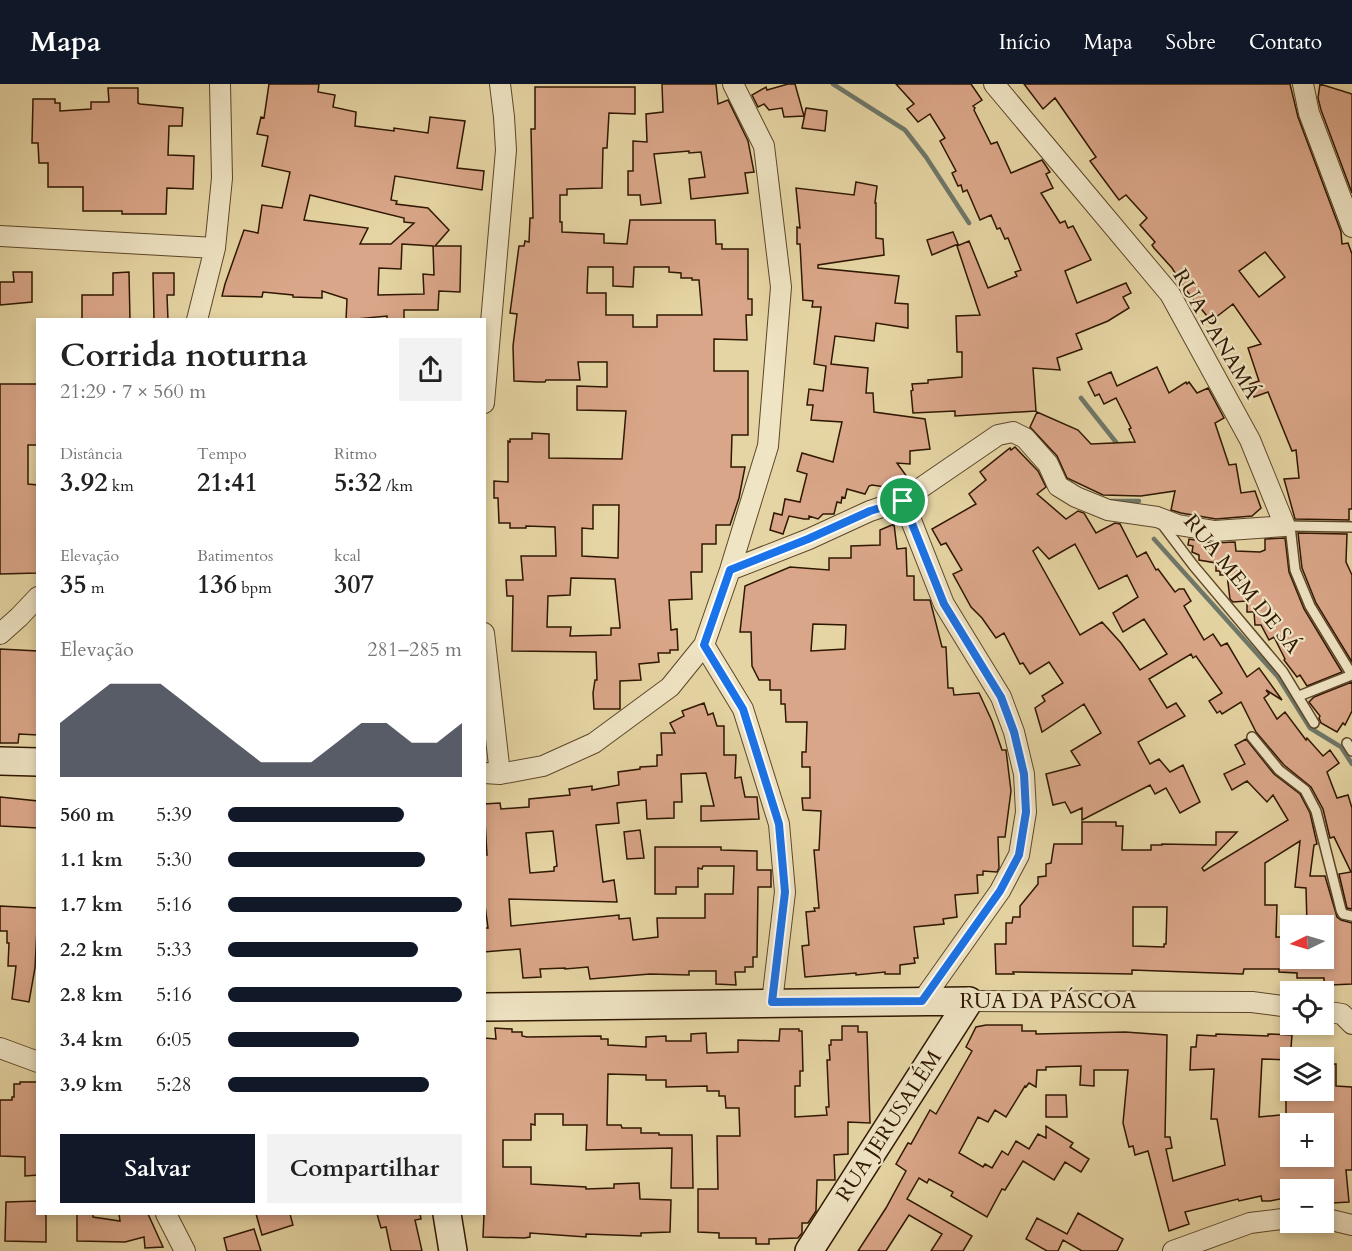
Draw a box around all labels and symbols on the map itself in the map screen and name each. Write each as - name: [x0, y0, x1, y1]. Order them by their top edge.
- street label: RUA PANAMÁ: [1166, 263, 1266, 405]
- pin: [877, 475, 928, 526]
- street label: RUA MEM DE SÁ: [1177, 508, 1307, 660]
- north arrow: [1280, 915, 1334, 969]
- street label: RUA DA PÁSCOA: [960, 987, 1137, 1016]
- street label: RUA JERUSALÉM: [829, 1045, 949, 1207]

